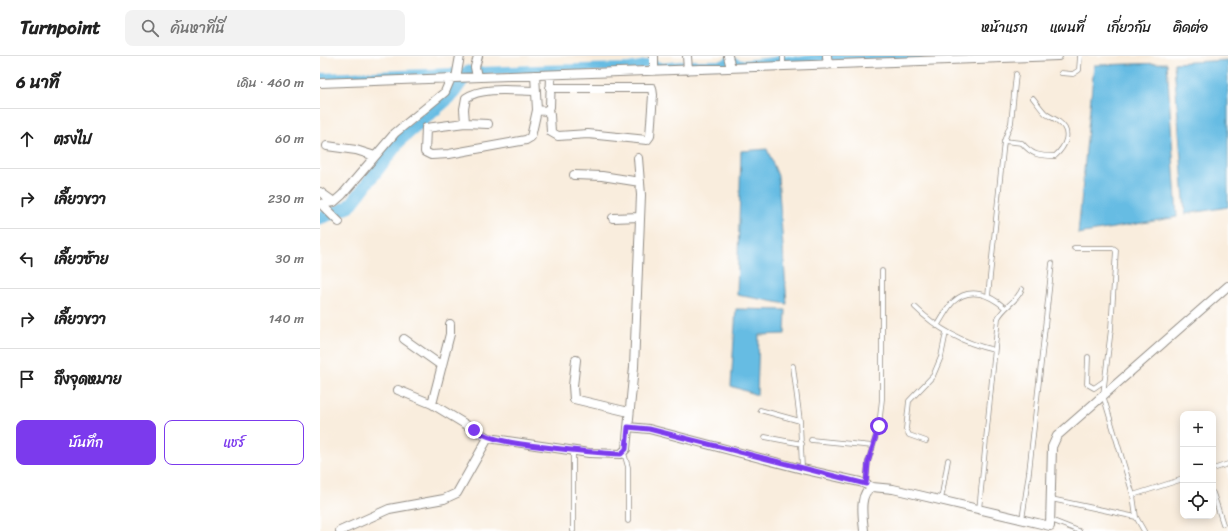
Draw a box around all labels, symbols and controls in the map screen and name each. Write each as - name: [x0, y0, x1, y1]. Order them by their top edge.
- search box: [125, 10, 405, 46]
- text: Turnpoint: [20, 11, 101, 44]
- text: ค้นหาที่นี่: [171, 15, 225, 41]
- text: หน้าแรก: [981, 15, 1028, 40]
- text: แผนที่: [1050, 15, 1085, 40]
- text: เกี่ยวกับ: [1107, 15, 1151, 40]
- text: ติดต่อ: [1173, 15, 1208, 40]
- icon: search: [139, 17, 161, 39]
- text: 6 นาที: [16, 67, 60, 97]
- text: เดิน · 460 m: [237, 71, 304, 94]
- text: ตรงไป: [54, 126, 92, 152]
- text: 60 m: [275, 127, 304, 150]
- icon: ahead: [16, 128, 38, 150]
- text: เลี้ยวขวา: [54, 186, 106, 212]
- text: 230 m: [268, 187, 304, 210]
- icon: right: [16, 188, 38, 210]
- text: เลี้ยวซ้าย: [54, 246, 109, 272]
- text: 30 m: [275, 247, 304, 270]
- icon: left: [16, 248, 38, 270]
- text: เลี้ยวขวา: [54, 306, 106, 332]
- text: 140 m: [269, 307, 304, 330]
- icon: right: [16, 308, 38, 330]
- text: ถึงจุดหมาย: [54, 366, 122, 392]
- icon: arrive: [16, 368, 38, 390]
- map controls: [1180, 411, 1216, 519]
- button: +: [1180, 411, 1216, 447]
- route start: [870, 417, 888, 435]
- button: บันทึก: [16, 420, 156, 465]
- button: แชร์: [164, 420, 304, 465]
- route end: [465, 421, 483, 439]
- button: −: [1180, 447, 1216, 483]
- button: locate: [1180, 483, 1216, 519]

